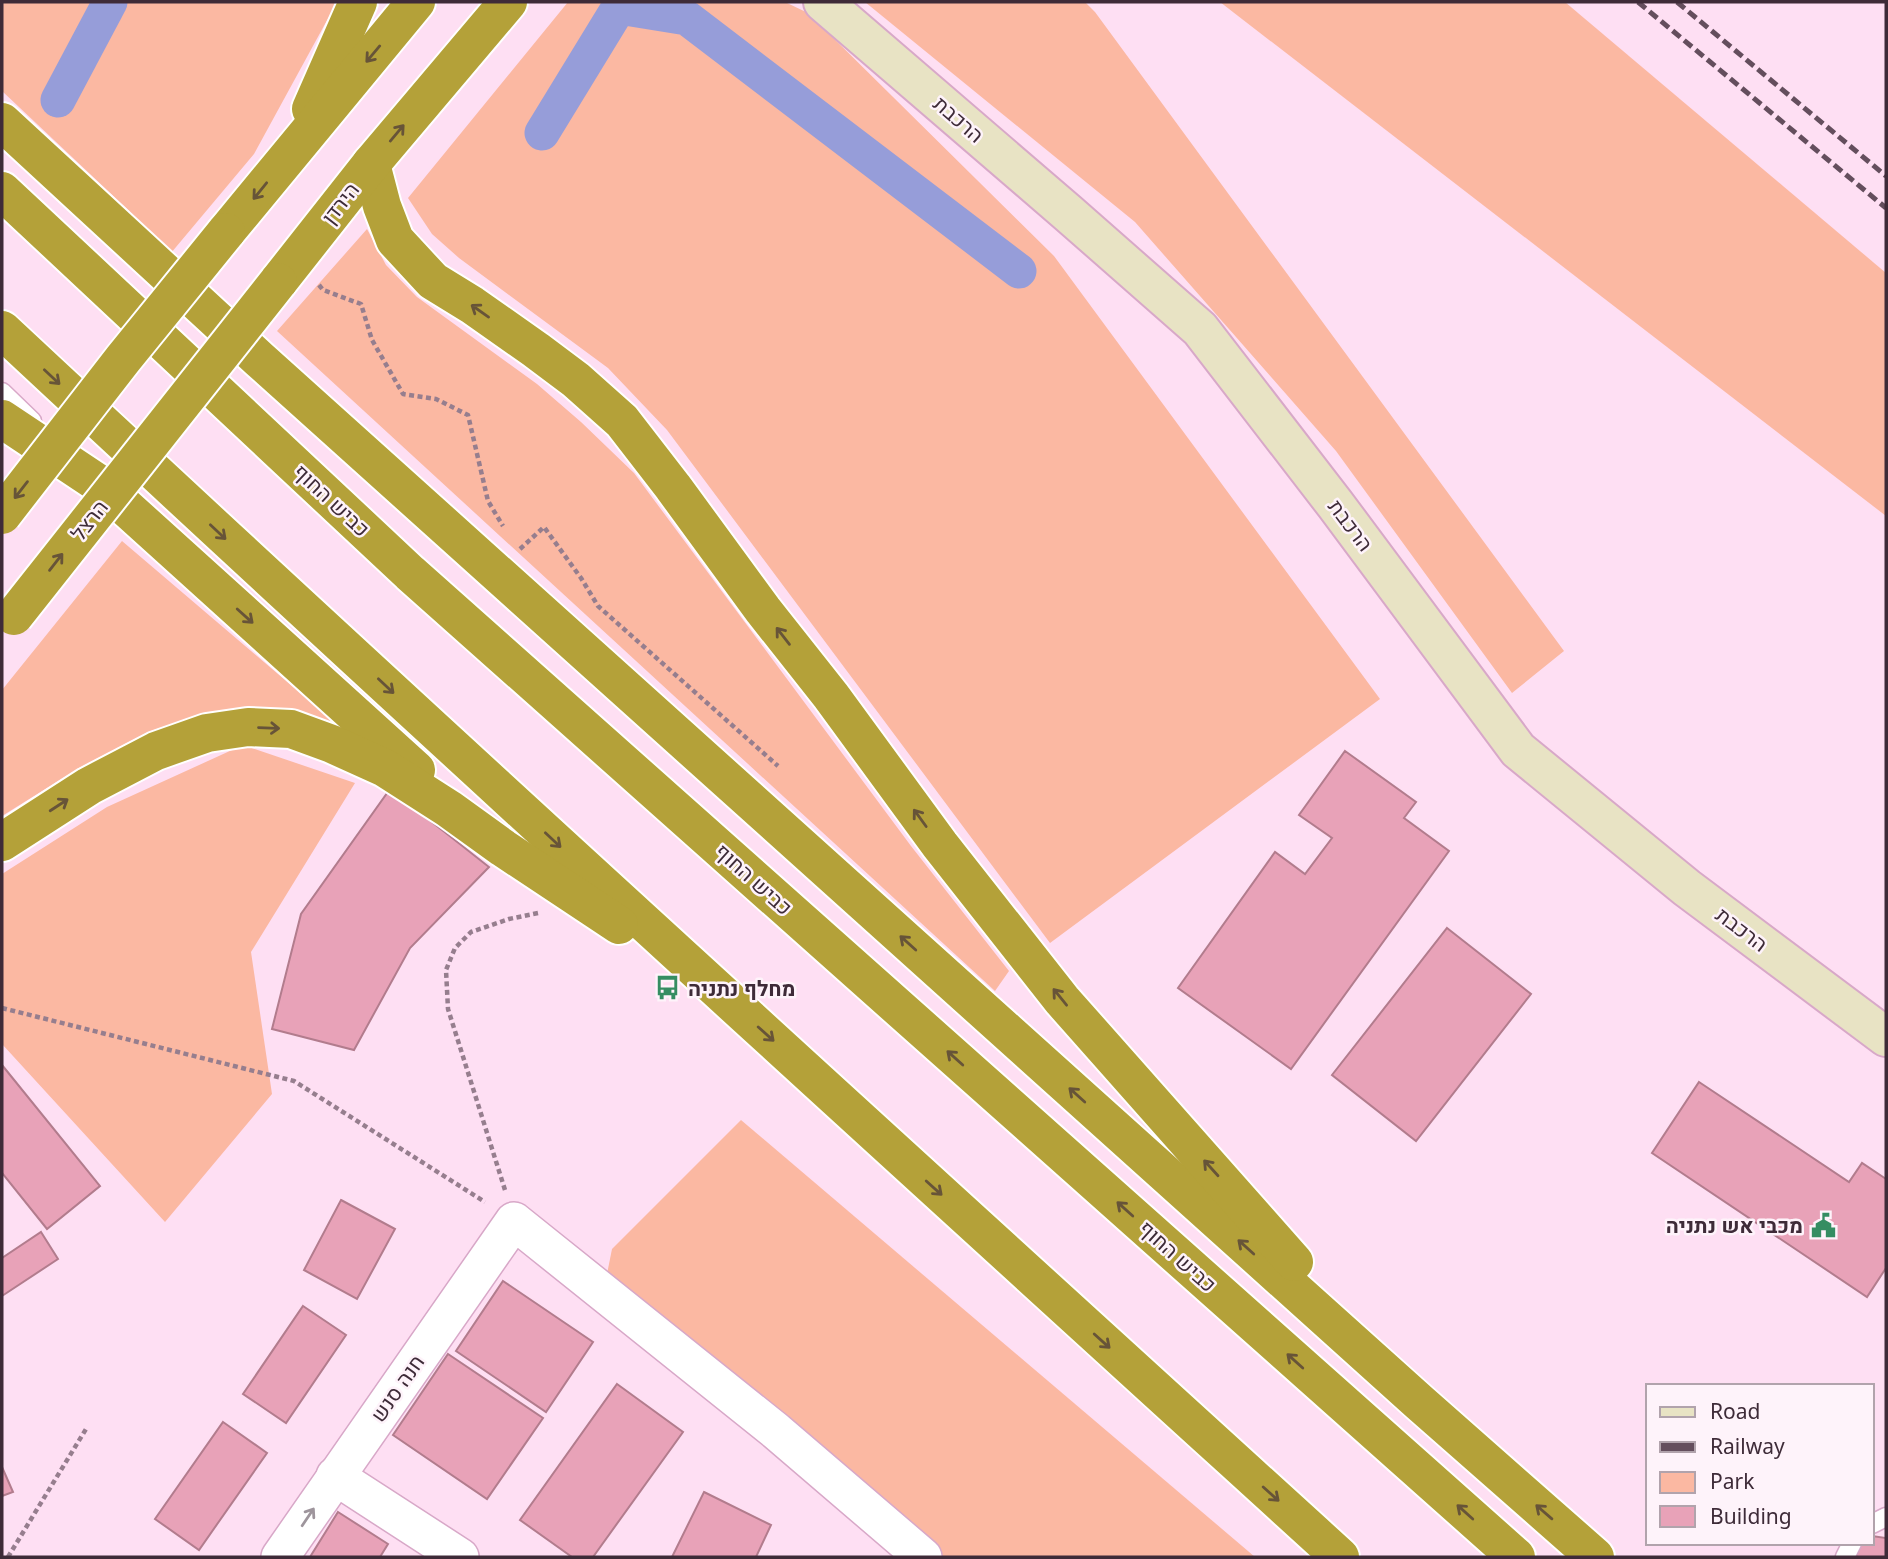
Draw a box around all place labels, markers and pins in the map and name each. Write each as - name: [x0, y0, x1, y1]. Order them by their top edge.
- bus stop icon: מחלף נתניה: [654, 974, 682, 1002]
- place label: מחלף נתניה: [688, 974, 795, 1002]
- place label: מכבי אש נתניה: [1666, 1211, 1803, 1239]
- public building icon: מכבי אש נתניה: [1809, 1211, 1837, 1239]

